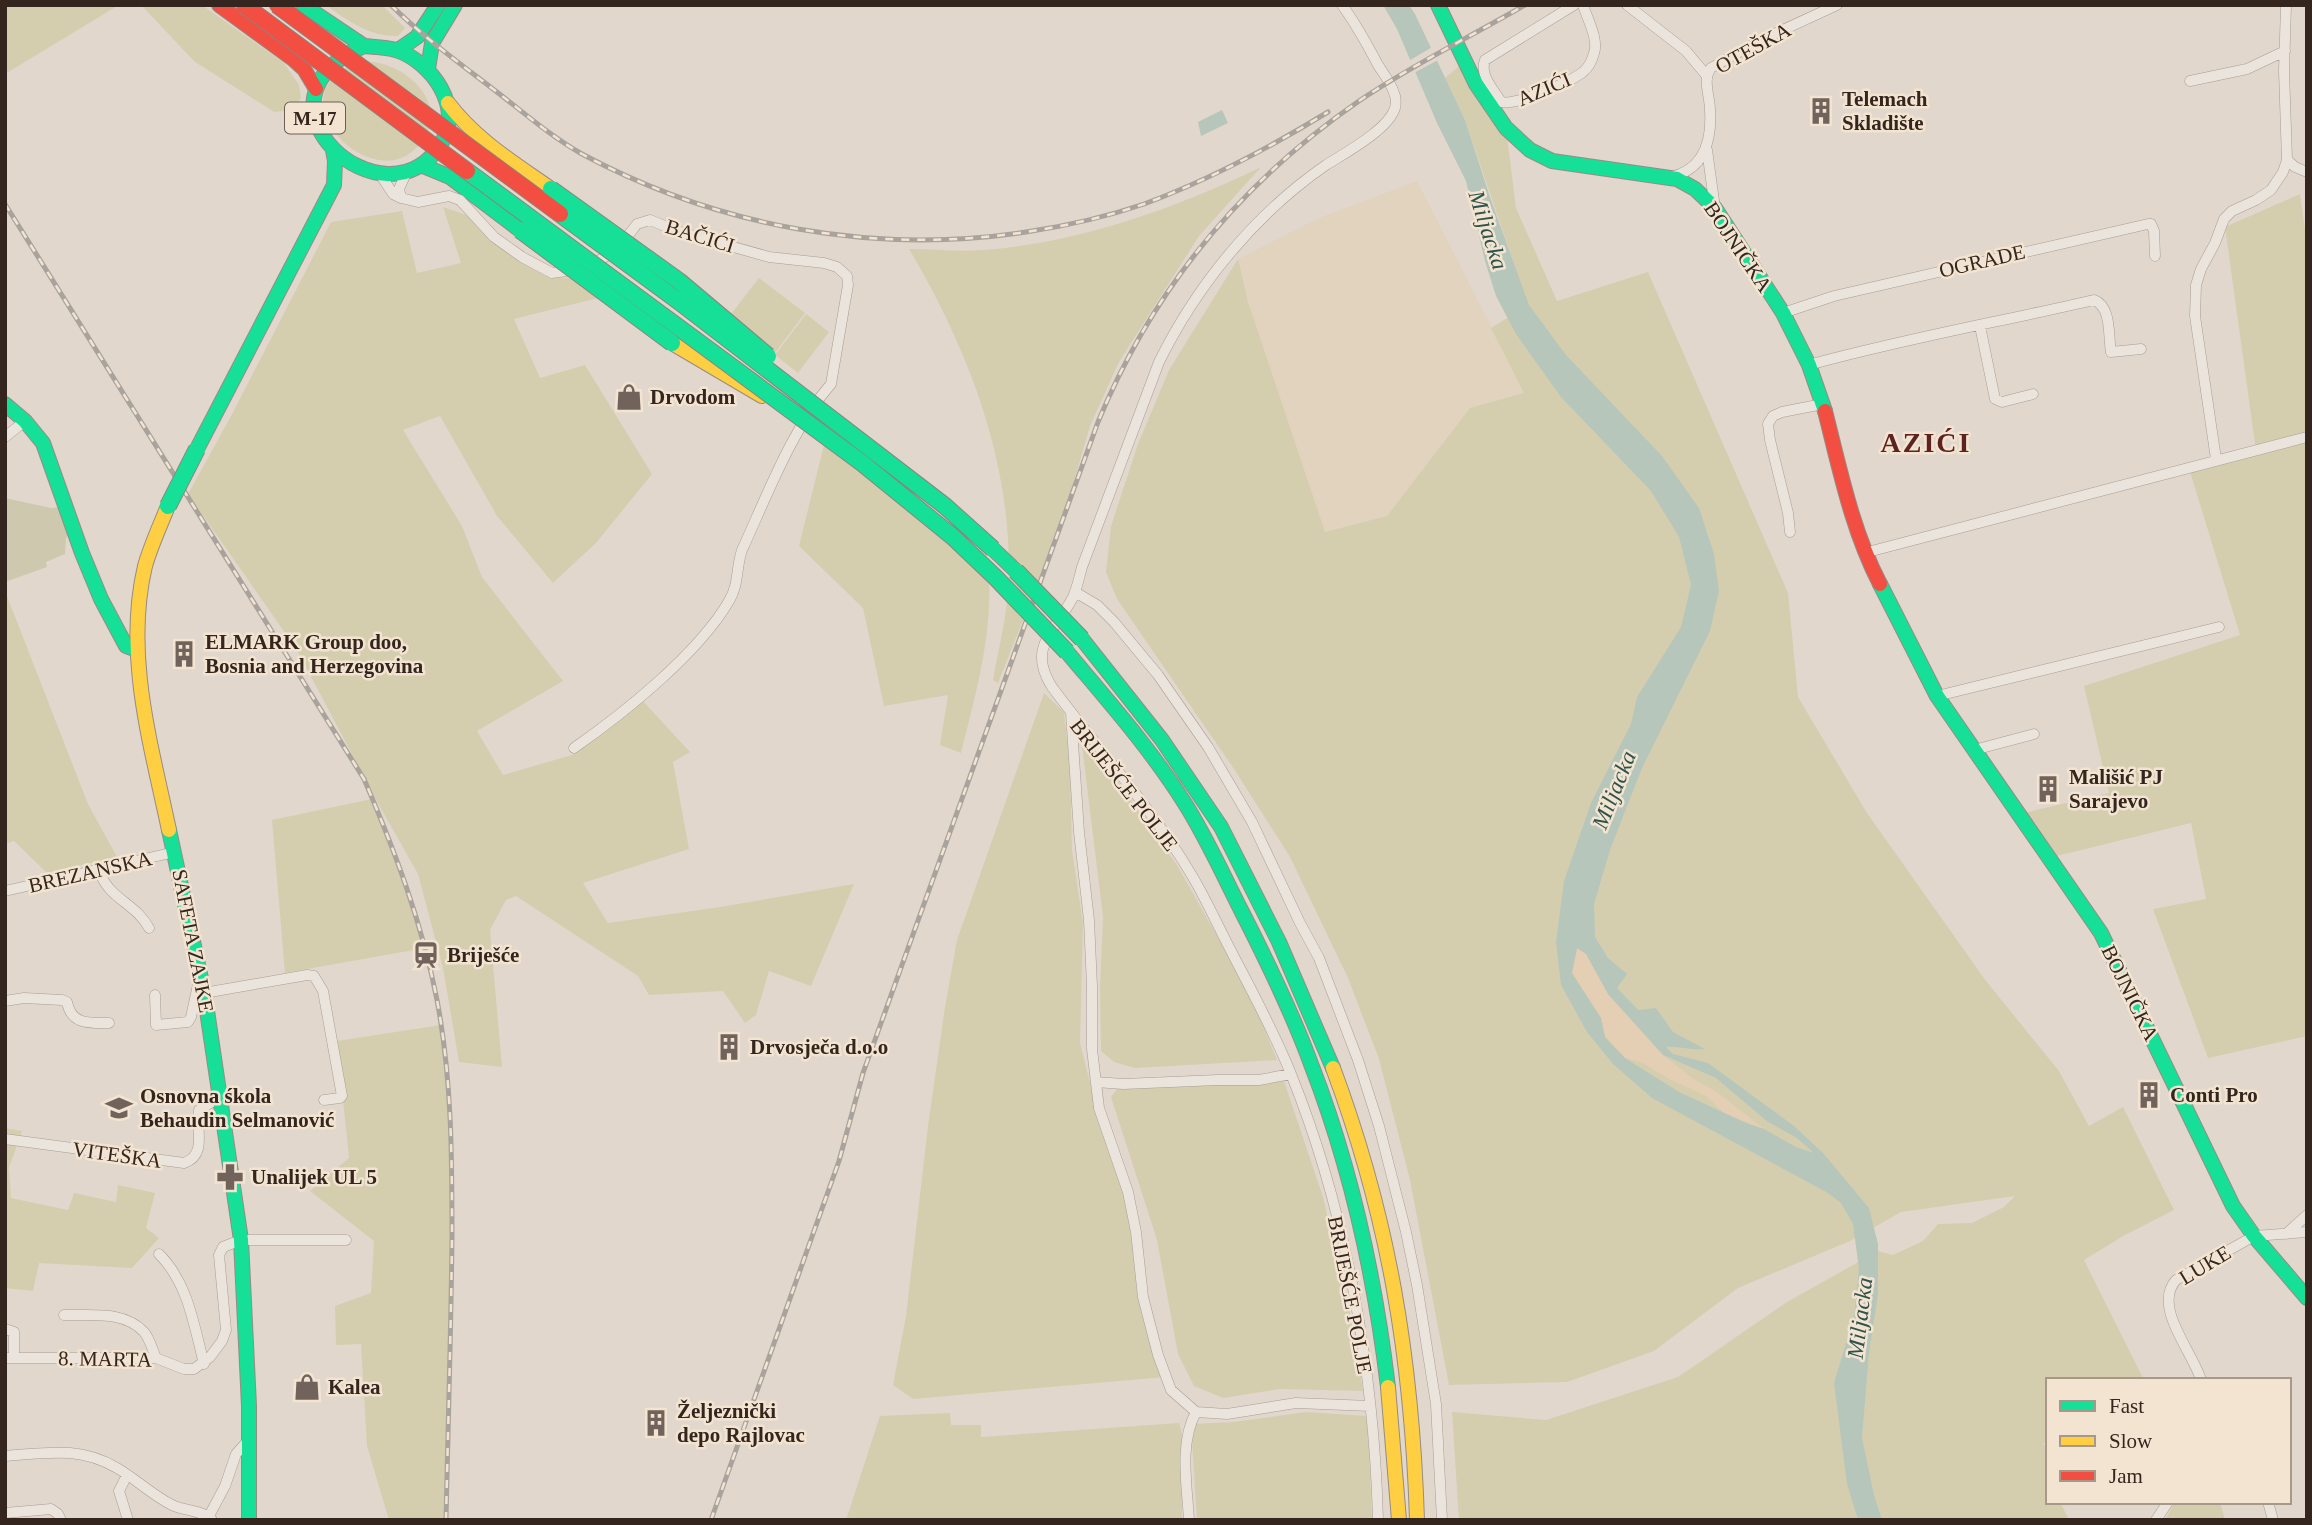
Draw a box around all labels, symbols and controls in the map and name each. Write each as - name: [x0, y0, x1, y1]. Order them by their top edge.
- street label: OTEŠKA: [1711, 17, 1796, 79]
- street label: AZIĆI: [1514, 67, 1574, 111]
- place label: Telemach Skladište: [1842, 87, 1928, 135]
- building icon: Telemach Skladište: [1806, 96, 1836, 126]
- road number: M-17: [285, 102, 345, 134]
- water label: Miljacka: [1463, 186, 1513, 273]
- street label: BOJNIČKA: [1699, 197, 1777, 297]
- street label: BAČIĆI: [662, 214, 738, 258]
- street label: OGRADE: [1937, 239, 2027, 283]
- shop icon: Drvodom: [614, 382, 644, 412]
- place label: Drvodom: [650, 385, 736, 409]
- district label: AZIĆI: [1881, 427, 1971, 458]
- place label: ELMARK Group doo, Bosnia and Herzegovina: [205, 630, 424, 678]
- building icon: ELMARK Group doo, Bosnia and Herzegovina: [169, 639, 199, 669]
- street label: BRIJEŠĆE POLJE: [1065, 714, 1183, 856]
- water label: Miljacka: [1587, 747, 1641, 834]
- place label: Mališić PJ Sarajevo: [2069, 765, 2163, 813]
- building icon: Mališić PJ Sarajevo: [2033, 774, 2063, 804]
- street label: BREZANSKA: [26, 846, 155, 898]
- street label: SAFETA ZAJKE: [167, 867, 219, 1015]
- station icon: Briješće: [411, 940, 441, 970]
- street label: BOJNIČKA: [2096, 941, 2164, 1046]
- place label: Briješće: [447, 943, 519, 967]
- building icon: Drvosječa d.o.o: [714, 1032, 744, 1062]
- place label: Drvosječa d.o.o: [750, 1035, 888, 1059]
- building icon: Conti Pro: [2134, 1080, 2164, 1110]
- place label: Conti Pro: [2170, 1083, 2258, 1107]
- place label: Osnovna śkola Behaudin Selmanović: [140, 1084, 334, 1132]
- school or university icon: Osnovna śkola Behaudin Selmanović: [104, 1093, 134, 1123]
- street label: VITEŠKA: [71, 1137, 164, 1173]
- pharmacy icon: Unalijek UL 5: [215, 1162, 245, 1192]
- place label: Unalijek UL 5: [251, 1165, 377, 1189]
- street label: BRIJEŠĆE POLJE: [1323, 1214, 1377, 1376]
- street label: LUKE: [2175, 1240, 2235, 1290]
- water label: Miljacka: [1842, 1276, 1877, 1361]
- street label: 8. MARTA: [58, 1346, 153, 1372]
- shop icon: Kalea: [292, 1372, 322, 1402]
- place label: Kalea: [328, 1375, 381, 1399]
- legend: [2046, 1378, 2291, 1504]
- text: Fast: [2109, 1394, 2144, 1418]
- place label: Željeznički depo Rajlovac: [677, 1399, 805, 1447]
- building icon: Željeznički depo Rajlovac: [641, 1408, 671, 1438]
- text: Slow: [2109, 1429, 2153, 1453]
- text: Jam: [2109, 1464, 2143, 1488]

